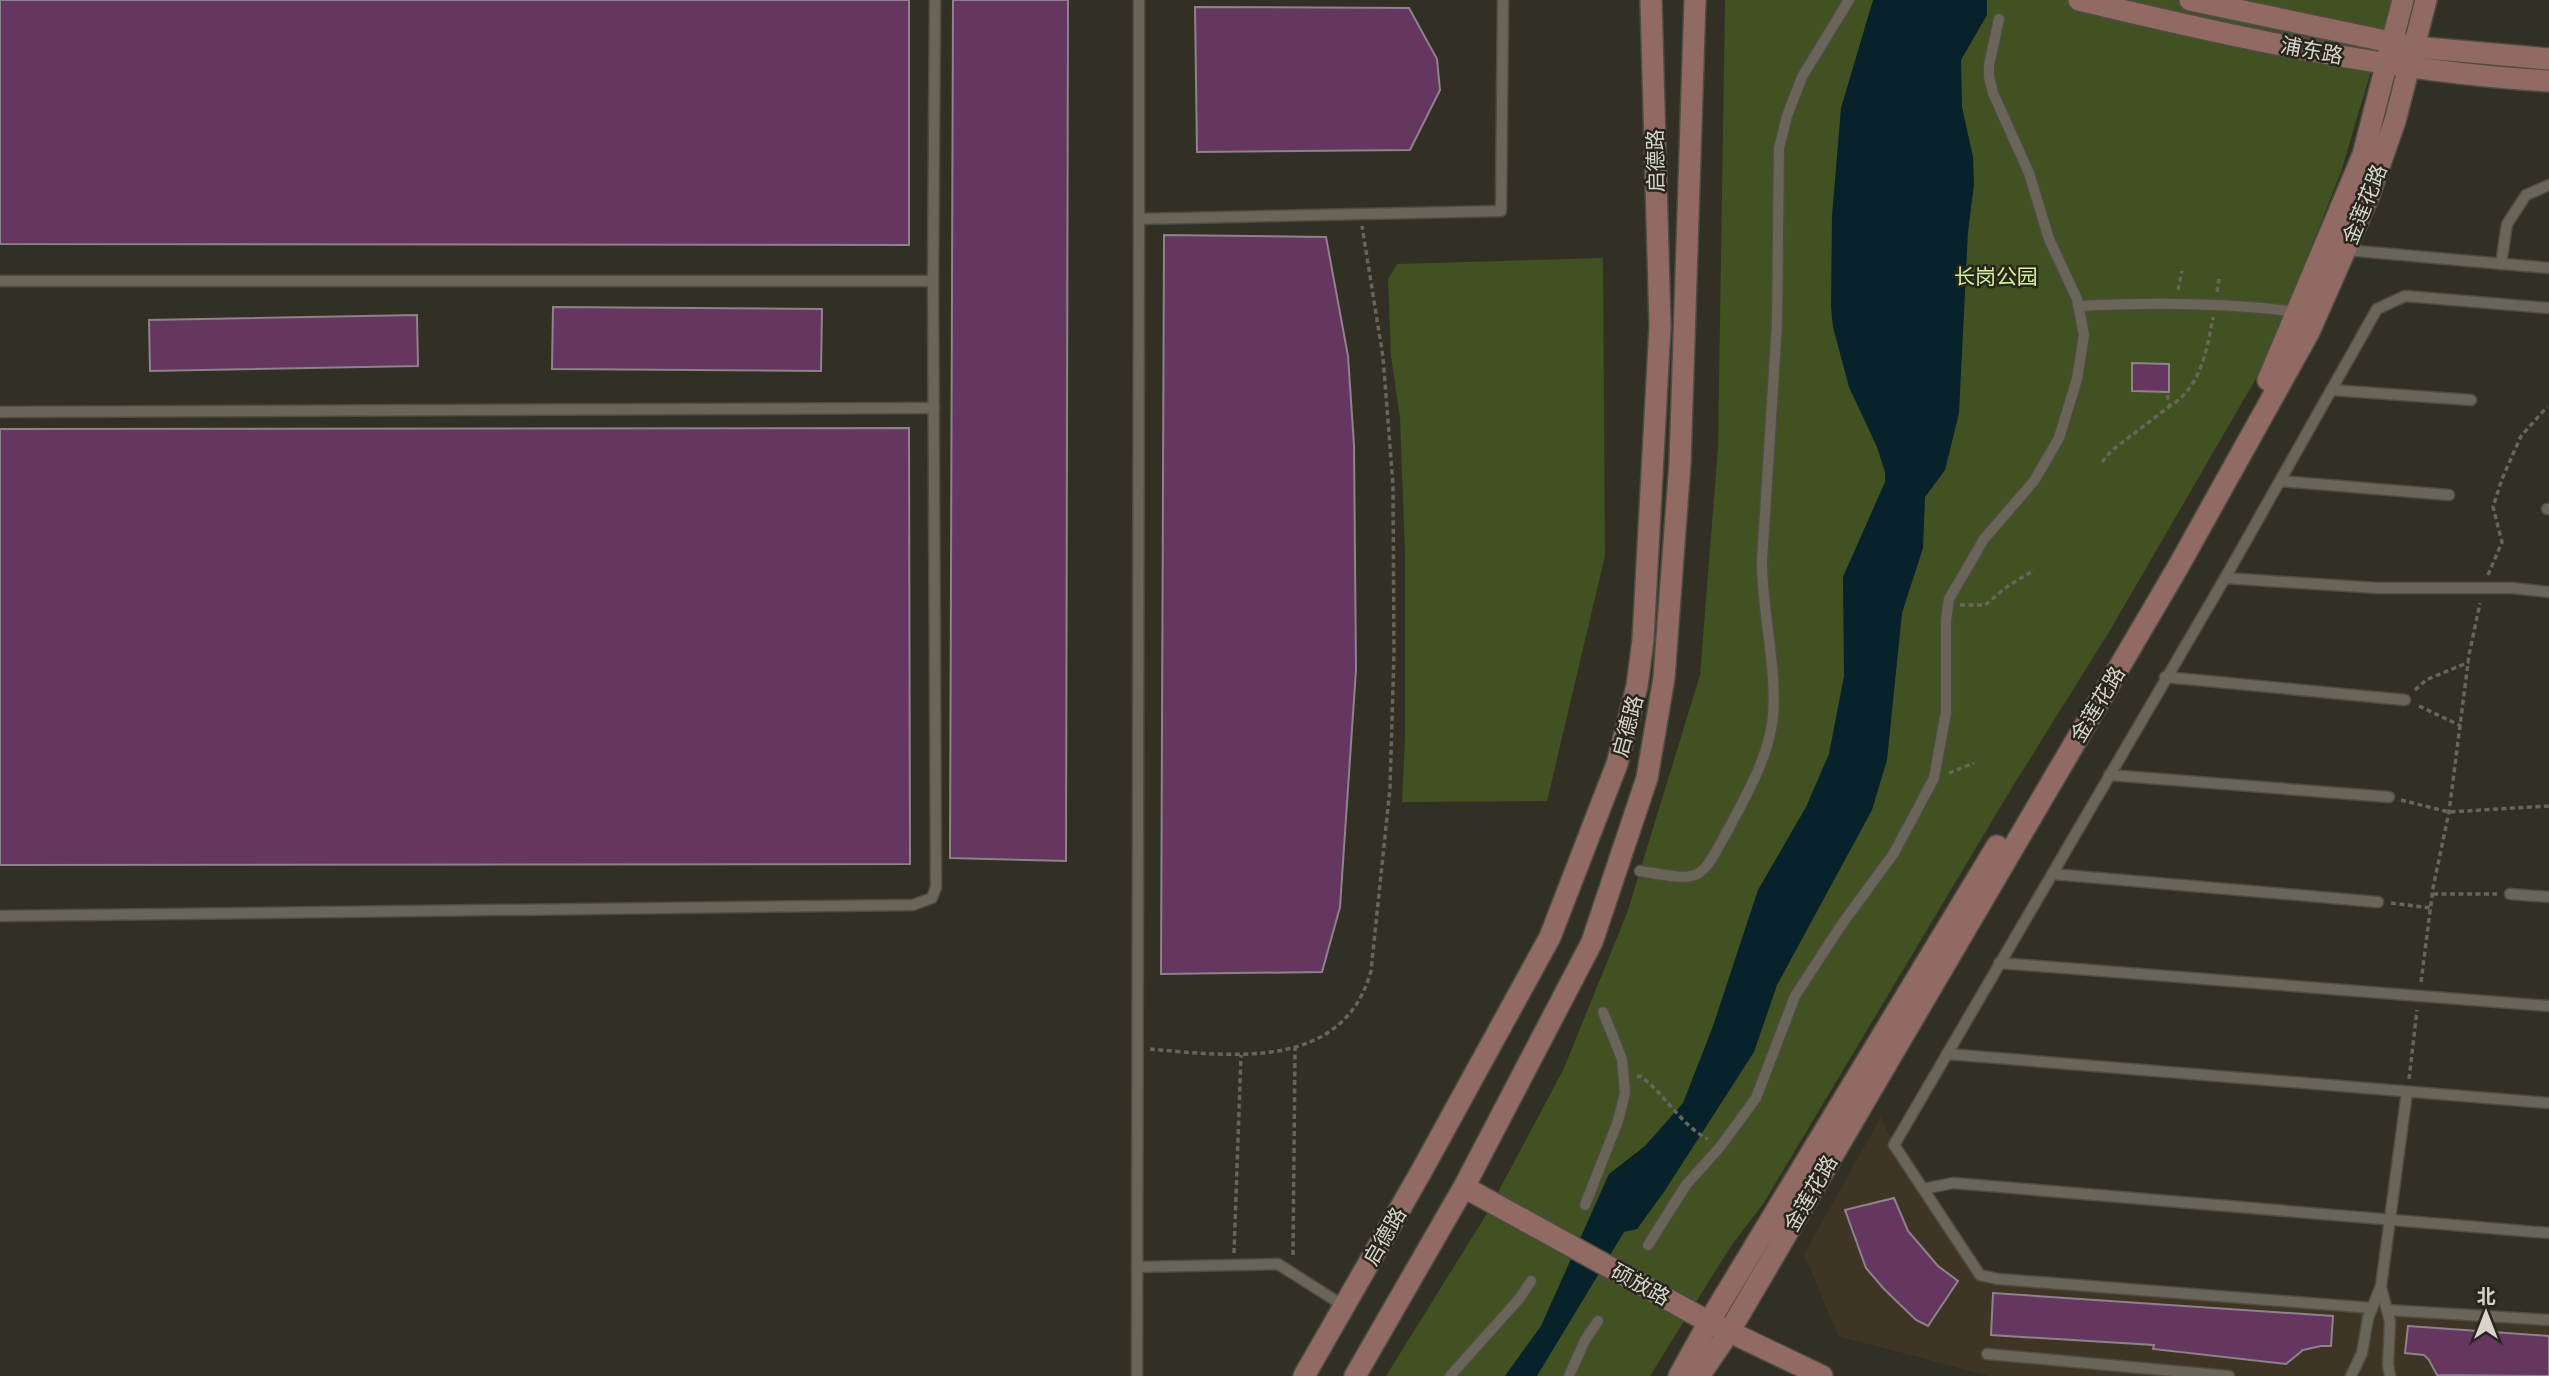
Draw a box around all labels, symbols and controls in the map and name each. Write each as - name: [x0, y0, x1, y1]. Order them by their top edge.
- street label: 浦东路: [2279, 31, 2345, 69]
- street label: 启德路: [1641, 129, 1669, 193]
- street label: 金莲花路: [2336, 160, 2392, 248]
- park label: 长岗公园: [1954, 263, 2038, 289]
- street label: 金莲花路: [2064, 661, 2130, 747]
- street label: 启德路: [1606, 692, 1648, 760]
- street label: 金莲花路: [1778, 1150, 1842, 1236]
- street label: 启德路: [1357, 1202, 1411, 1270]
- street label: 硕放路: [1607, 1257, 1675, 1311]
- north arrow: [2451, 1278, 2521, 1348]
- text: 北: [2476, 1284, 2496, 1308]

